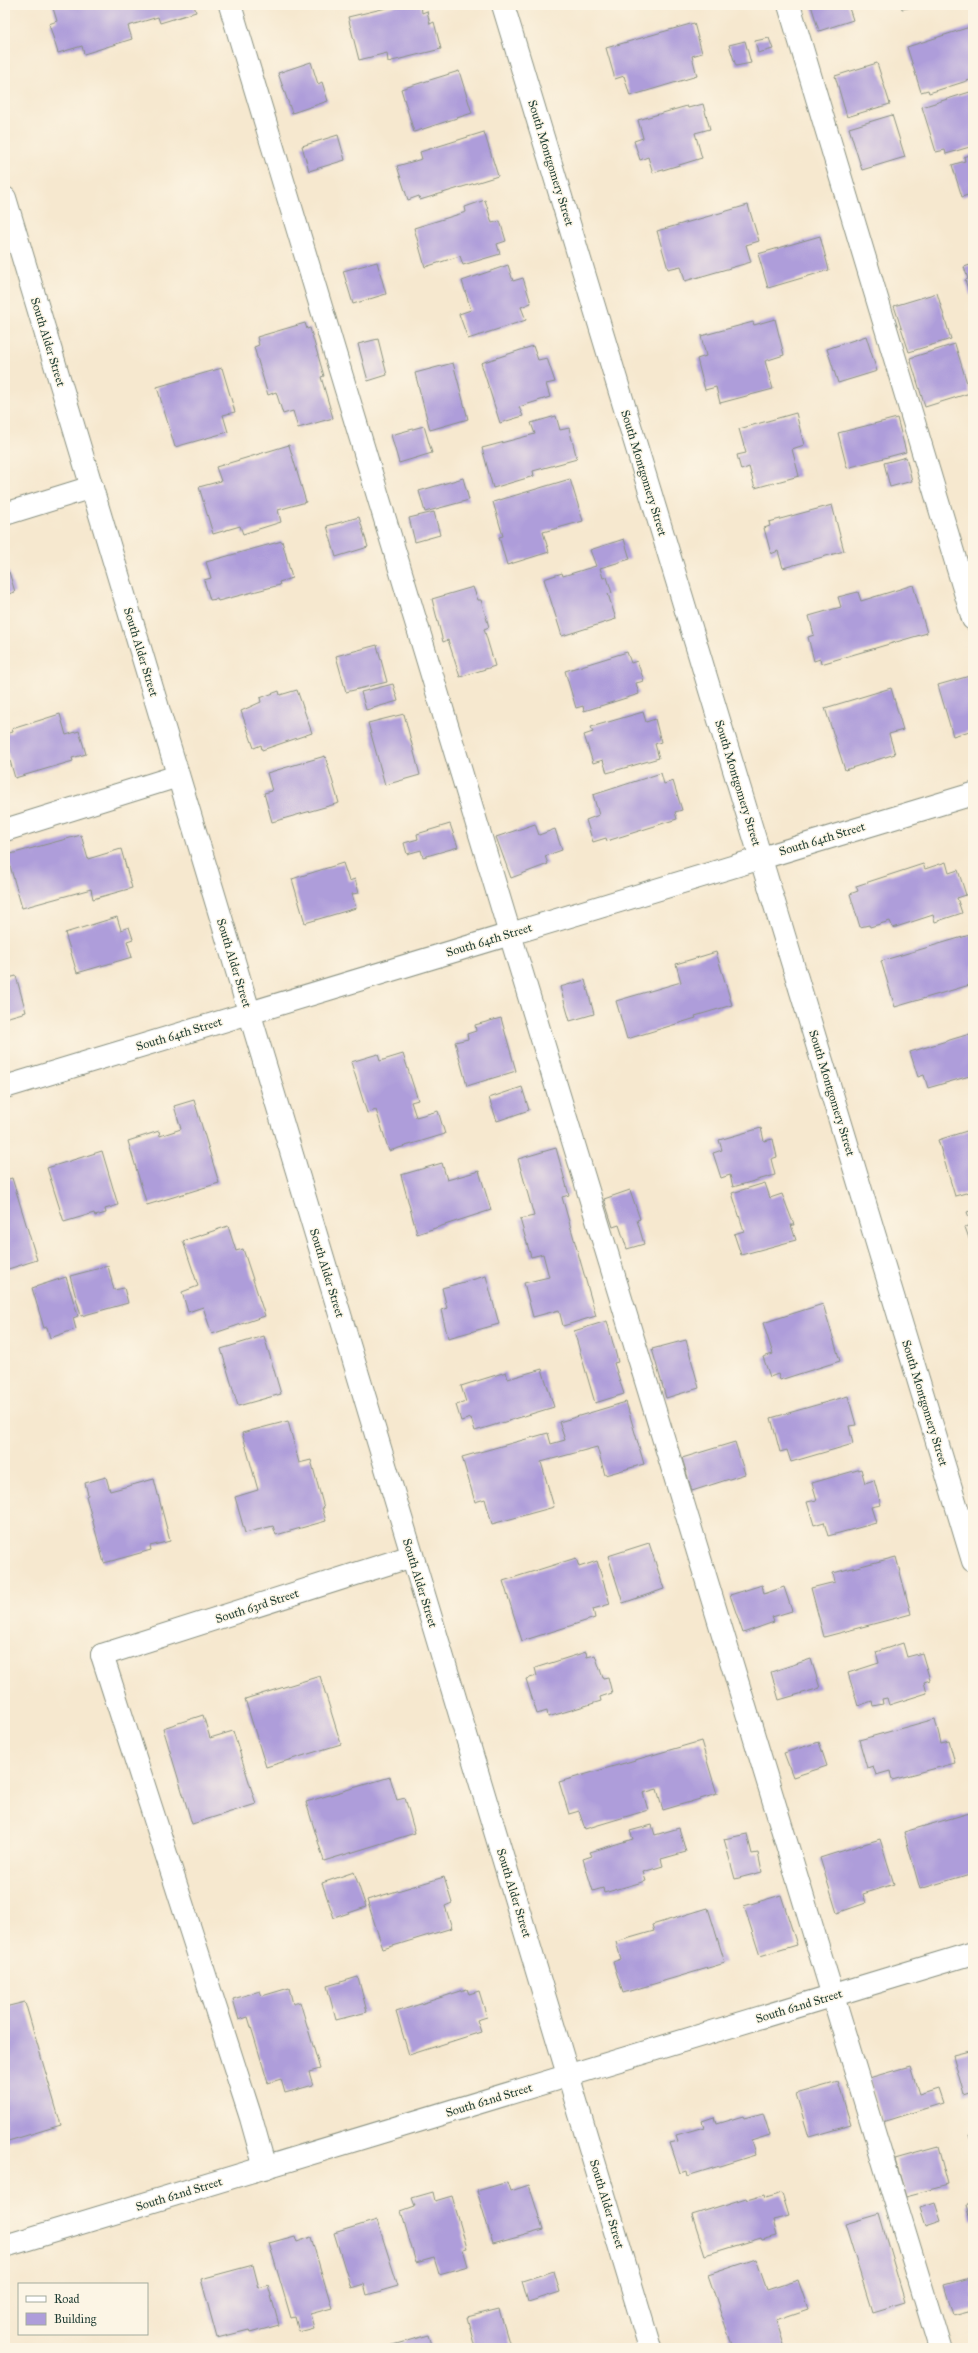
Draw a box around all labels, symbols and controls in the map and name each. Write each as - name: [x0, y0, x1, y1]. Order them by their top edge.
- street label: South Montgomery Street: [524, 98, 577, 229]
- street label: South Alder Street: [28, 296, 68, 389]
- street label: South Montgomery Street: [617, 408, 670, 539]
- street label: South Alder Street: [121, 606, 161, 699]
- street label: South Montgomery Street: [711, 718, 764, 849]
- street label: South 64th Street: [777, 819, 867, 859]
- street label: South Alder Street: [214, 917, 254, 1010]
- street label: South 64th Street: [444, 920, 534, 960]
- street label: South 64th Street: [134, 1014, 224, 1054]
- street label: South Montgomery Street: [805, 1028, 858, 1159]
- street label: South Alder Street: [307, 1227, 347, 1320]
- street label: South Montgomery Street: [898, 1338, 951, 1469]
- street label: South Alder Street: [400, 1537, 440, 1630]
- street label: South 63rd Street: [214, 1586, 301, 1626]
- street label: South Alder Street: [494, 1847, 534, 1940]
- street label: South 62nd Street: [754, 1986, 845, 2026]
- street label: South 62nd Street: [444, 2080, 535, 2120]
- street label: South Alder Street: [587, 2158, 627, 2251]
- street label: South 62nd Street: [134, 2174, 225, 2214]
- legend: [18, 2283, 148, 2335]
- text: Road: [54, 2292, 80, 2306]
- text: Building: [54, 2312, 97, 2327]

